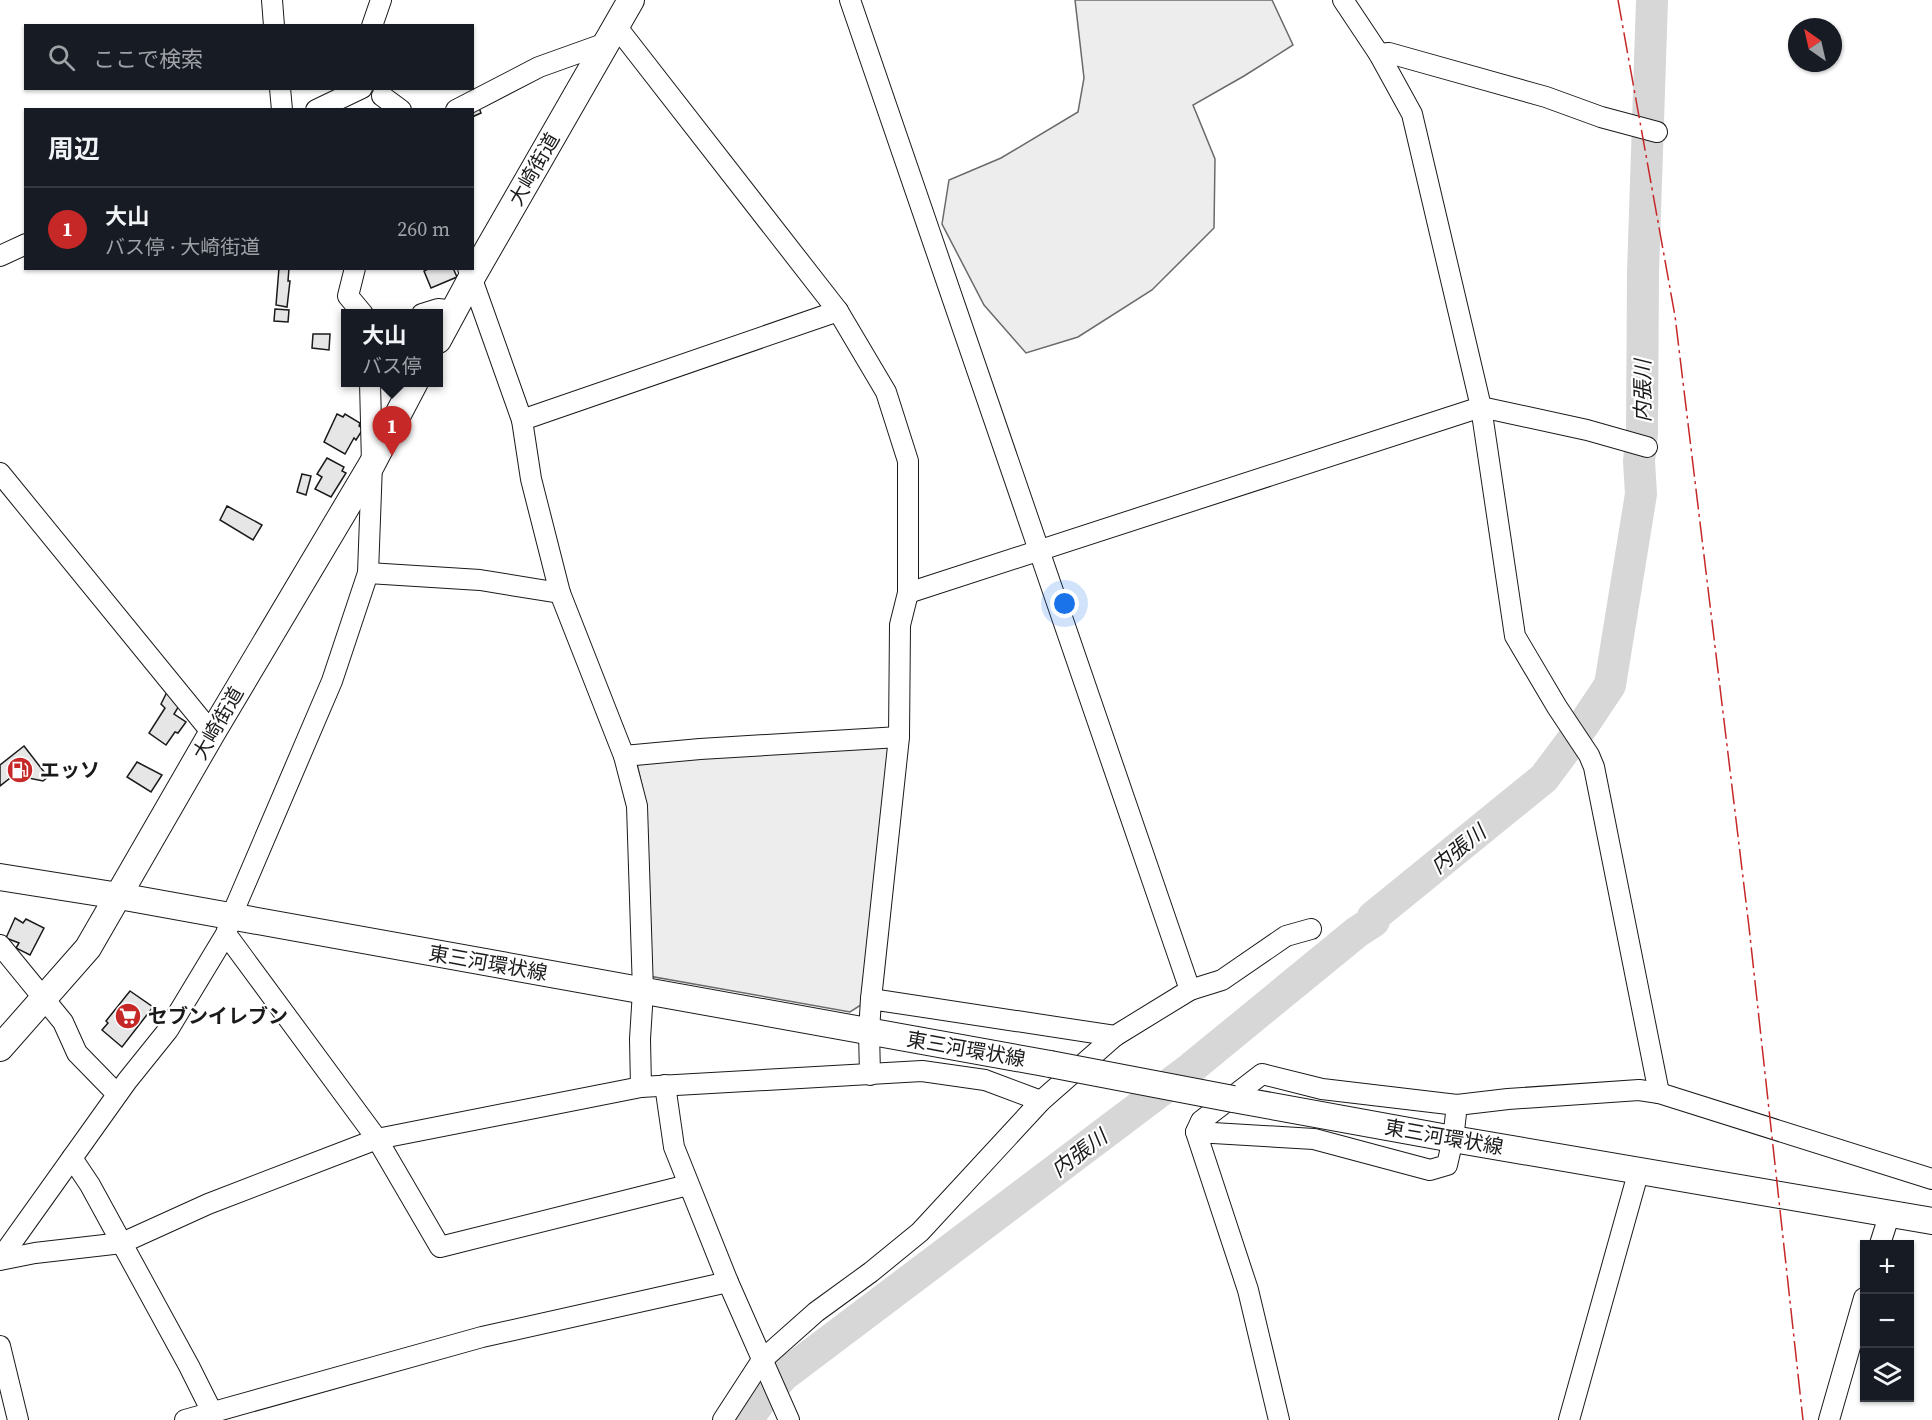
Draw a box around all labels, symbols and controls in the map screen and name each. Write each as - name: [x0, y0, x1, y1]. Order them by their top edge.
- north arrow: [1788, 18, 1842, 72]
- search box: [24, 24, 474, 90]
- icon: search: [45, 41, 78, 74]
- text: ここで検索: [93, 44, 203, 74]
- street label: 大崎街道: [502, 127, 566, 211]
- text: 周辺: [48, 131, 100, 167]
- text: 大山: [105, 201, 149, 231]
- text: 1: [62, 215, 73, 243]
- text: 260 m: [397, 215, 450, 243]
- text: バス停 · 大崎街道: [105, 233, 260, 261]
- popup: [341, 309, 443, 387]
- text: 大山: [362, 320, 406, 350]
- text: バス停: [362, 352, 422, 380]
- water label: 内張川: [1628, 358, 1657, 423]
- pin: 1: [372, 406, 412, 456]
- your location: [1050, 589, 1079, 618]
- street label: 大崎街道: [186, 681, 250, 765]
- fuel station icon: エッソ: [5, 755, 35, 785]
- place label: エッソ: [40, 756, 100, 784]
- water label: 内張川: [1424, 817, 1493, 880]
- street label: 東三河環状線: [426, 939, 550, 987]
- supermarket icon: セブンイレブン: [113, 1001, 143, 1031]
- place label: セブンイレブン: [148, 1002, 288, 1030]
- street label: 東三河環状線: [904, 1025, 1028, 1073]
- street label: 東三河環状線: [1382, 1113, 1506, 1161]
- water label: 内張川: [1045, 1121, 1114, 1184]
- map controls: [1860, 1240, 1914, 1402]
- button: +: [1860, 1240, 1914, 1294]
- button: −: [1860, 1294, 1914, 1348]
- button: layers: [1860, 1348, 1914, 1402]

